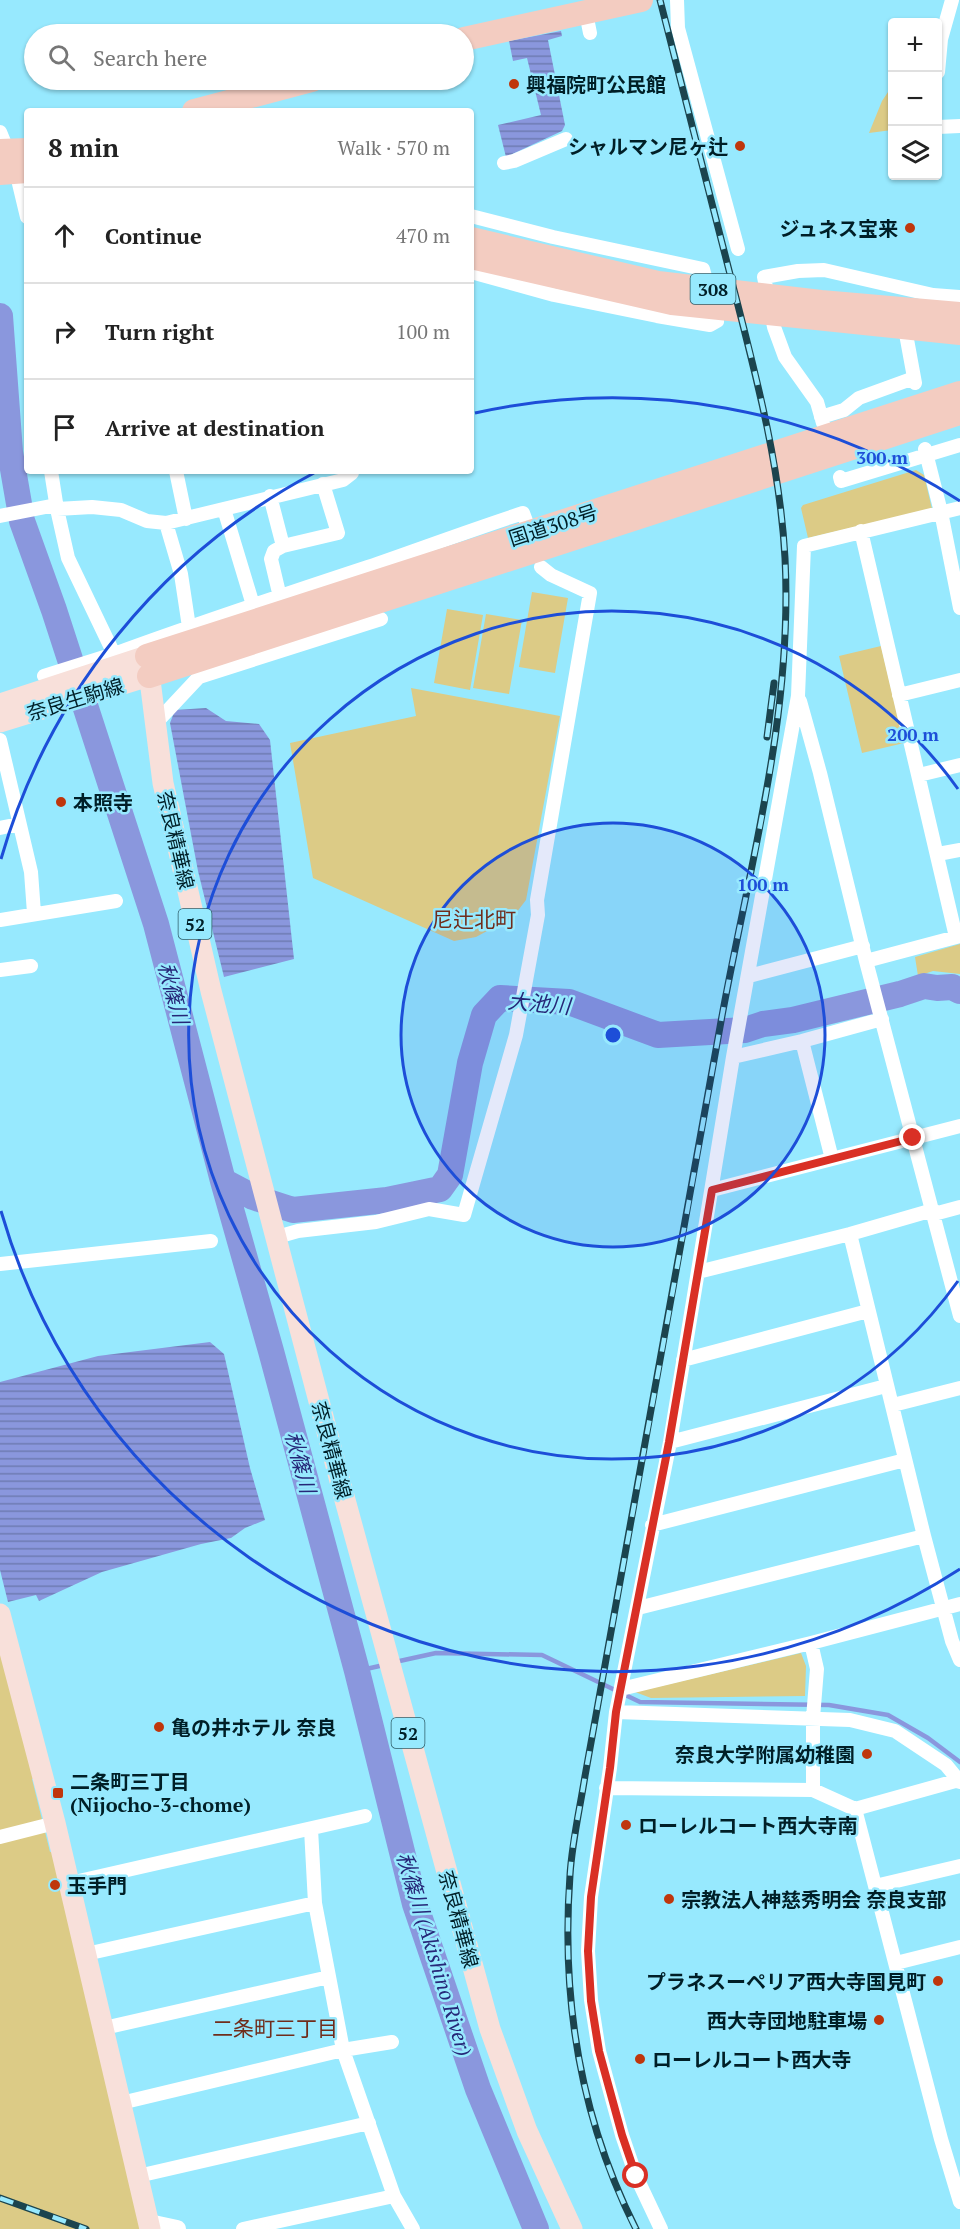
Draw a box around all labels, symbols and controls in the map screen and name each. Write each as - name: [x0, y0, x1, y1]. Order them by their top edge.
- map controls: [888, 18, 942, 180]
- button: +: [888, 18, 942, 72]
- search box: [24, 24, 474, 90]
- icon: search: [45, 41, 78, 74]
- text: Search here: [93, 43, 207, 72]
- place label: 興福院町公民館: [526, 71, 666, 98]
- button: −: [888, 72, 942, 126]
- marker: 興福院町公民館: [507, 77, 521, 91]
- button: layers: [888, 126, 942, 180]
- text: 8 min: [48, 130, 119, 164]
- place label: シャルマン尼ヶ辻: [568, 133, 728, 160]
- text: Walk · 570 m: [338, 134, 450, 161]
- marker: シャルマン尼ヶ辻: [733, 139, 747, 153]
- place label: ジュネス宝来: [779, 215, 898, 242]
- icon: ahead: [48, 219, 81, 252]
- text: Continue: [105, 221, 202, 250]
- marker: ジュネス宝来: [903, 221, 917, 235]
- text: 470 m: [396, 222, 450, 249]
- road number: 308: [690, 274, 736, 304]
- icon: right: [48, 315, 81, 348]
- text: Turn right: [105, 317, 214, 346]
- text: 100 m: [396, 318, 450, 345]
- icon: arrive: [48, 411, 81, 444]
- text: Arrive at destination: [105, 413, 324, 442]
- text: 300 m: [856, 445, 908, 469]
- street label: 国道308号: [505, 498, 601, 552]
- street label: 奈良生駒線: [23, 671, 127, 727]
- text: 200 m: [887, 722, 939, 746]
- street label: 奈良精華線: [152, 788, 200, 892]
- place label: 本照寺: [73, 789, 133, 816]
- marker: 本照寺: [54, 795, 68, 809]
- text: 100 m: [737, 872, 789, 896]
- district label: 尼辻北町: [432, 905, 516, 933]
- road number: 52: [178, 909, 212, 939]
- water label: 秋篠川: [152, 959, 196, 1029]
- water label: 大池川: [506, 986, 574, 1020]
- centre of rings: [603, 1025, 623, 1045]
- route end: [899, 1124, 925, 1150]
- street label: 奈良精華線: [306, 1398, 358, 1502]
- water label: 秋篠川: [279, 1428, 323, 1498]
- place label: 亀の井ホテル 奈良: [171, 1714, 336, 1741]
- road number: 52: [392, 1718, 424, 1748]
- marker: 亀の井ホテル 奈良: [152, 1720, 166, 1734]
- place label: 奈良大学附属幼稚園: [675, 1741, 855, 1768]
- marker: 奈良大学附属幼稚園: [860, 1747, 874, 1761]
- place label: 二条町三丁目 (Nijocho-3-chome): [70, 1768, 251, 1818]
- marker: 二条町三丁目 (Nijocho-3-chome): [51, 1786, 65, 1800]
- place label: ローレルコート西大寺南: [638, 1812, 858, 1839]
- marker: ローレルコート西大寺南: [619, 1818, 633, 1832]
- water label: 秋篠川 (Akishino River): [391, 1849, 479, 2059]
- street label: 奈良精華線: [433, 1867, 485, 1971]
- place label: 玉手門: [67, 1872, 127, 1899]
- marker: 玉手門: [48, 1878, 62, 1892]
- place label: 宗教法人神慈秀明会 奈良支部: [681, 1886, 946, 1913]
- marker: 宗教法人神慈秀明会 奈良支部: [662, 1892, 676, 1906]
- place label: プラネスーペリア西大寺国見町: [646, 1968, 926, 1995]
- marker: プラネスーペリア西大寺国見町: [931, 1974, 945, 1988]
- place label: 西大寺団地駐車場: [707, 2007, 867, 2034]
- marker: 西大寺団地駐車場: [872, 2013, 886, 2027]
- district label: 二条町三丁目: [212, 2014, 338, 2042]
- place label: ローレルコート西大寺: [652, 2046, 852, 2073]
- marker: ローレルコート西大寺: [633, 2052, 647, 2066]
- route start: [622, 2162, 648, 2188]

